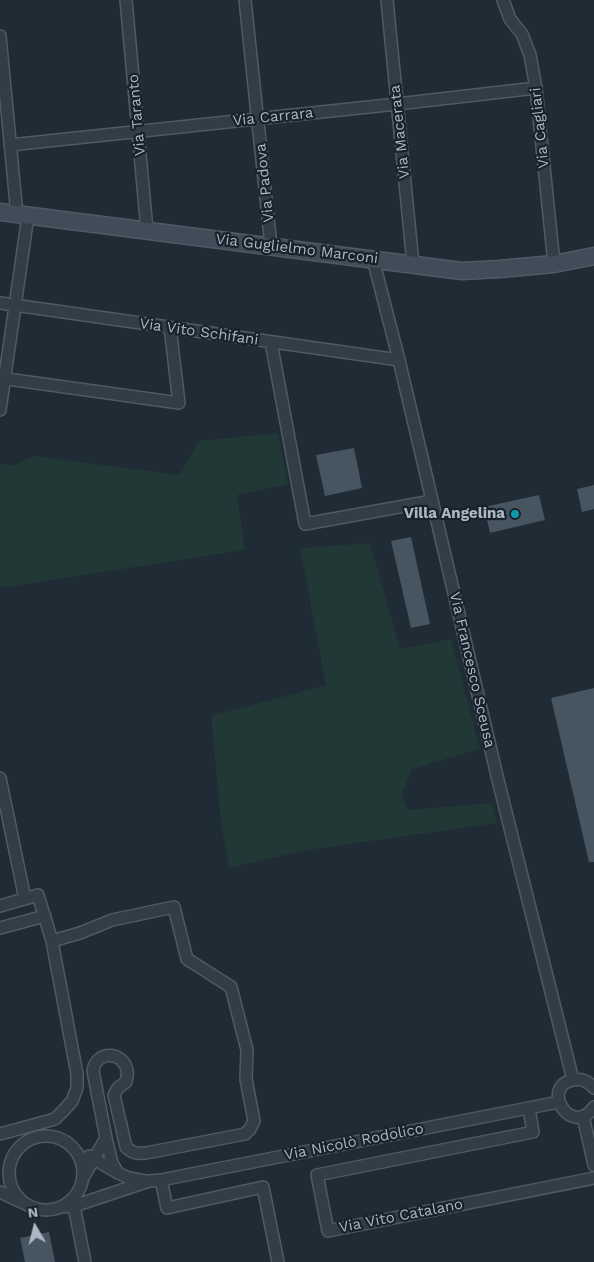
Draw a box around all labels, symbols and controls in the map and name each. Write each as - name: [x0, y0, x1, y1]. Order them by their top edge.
- street label: Via Taranto: [124, 73, 150, 157]
- street label: Via Macerata: [386, 84, 414, 180]
- street label: Via Cagliari: [527, 87, 553, 169]
- street label: Via Carrara: [232, 104, 314, 130]
- street label: Via Padova: [252, 143, 278, 223]
- street label: Via Guglielmo Marconi: [215, 230, 379, 268]
- street label: Via Vito Schifani: [138, 315, 260, 349]
- place label: Villa Angelina: [404, 505, 505, 523]
- marker: Villa Angelina: [509, 508, 521, 520]
- street label: Via Francesco Sceusa: [445, 590, 499, 750]
- street label: Via Nicolò Rodolico: [283, 1120, 425, 1164]
- street label: Via Vito Catalano: [337, 1195, 465, 1237]
- north arrow: [10, 1202, 60, 1252]
- text: N: [27, 1204, 39, 1221]

